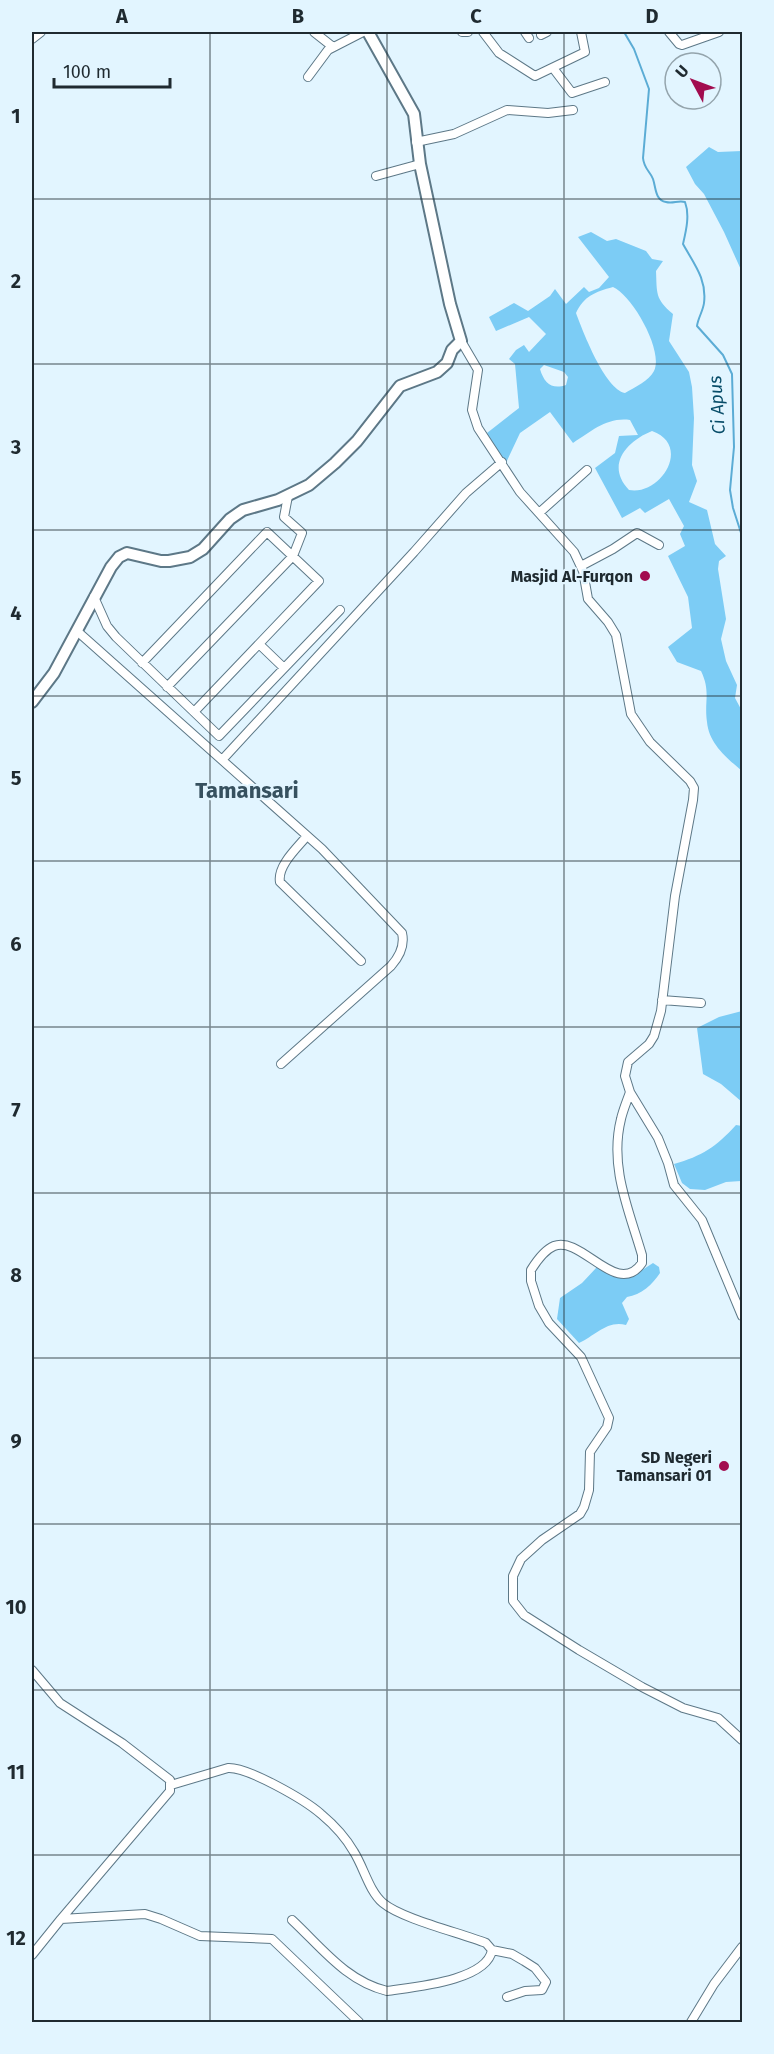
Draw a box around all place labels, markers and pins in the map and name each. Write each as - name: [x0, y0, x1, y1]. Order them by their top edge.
- place label: Masjid Al-Furqon: [511, 567, 633, 586]
- marker: Masjid Al-Furqon: [638, 569, 652, 583]
- place label: SD Negeri Tamansari 01: [616, 1448, 712, 1485]
- marker: SD Negeri Tamansari 01: [717, 1459, 731, 1473]

